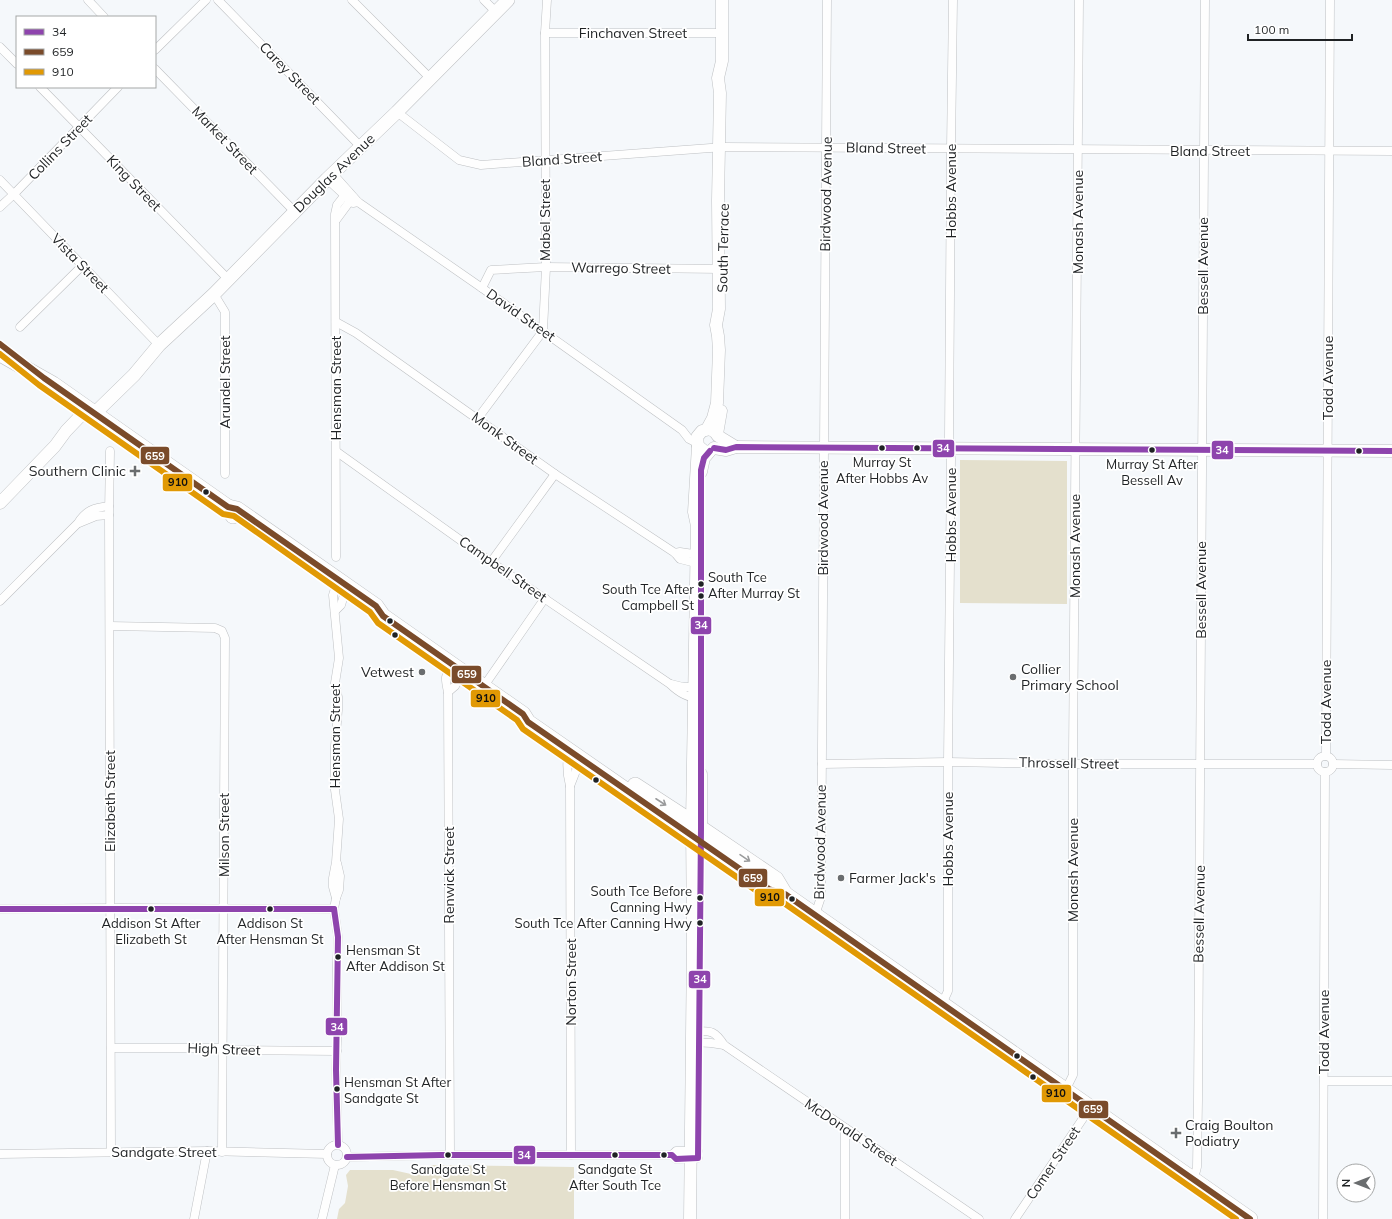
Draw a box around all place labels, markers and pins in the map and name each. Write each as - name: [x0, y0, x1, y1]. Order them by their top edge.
- marker: Murray St After Hobbs Av: [877, 443, 887, 453]
- unlabelled marker: [912, 443, 922, 453]
- marker: Murray St After Bessell Av: [1147, 445, 1157, 455]
- unlabelled marker: [1354, 446, 1364, 456]
- place label: Murray St After Hobbs Av: [836, 454, 928, 486]
- place label: Murray St After Bessell Av: [1106, 456, 1198, 488]
- place label: Southern Clinic: [29, 462, 126, 480]
- marker: Southern Clinic: [129, 465, 141, 477]
- unlabelled marker: [201, 487, 211, 497]
- place label: South Tce After Murray St: [708, 569, 800, 601]
- marker: South Tce After Murray St: [696, 579, 706, 589]
- place label: South Tce After Campbell St: [602, 581, 694, 613]
- marker: South Tce After Campbell St: [696, 591, 706, 601]
- unlabelled marker: [385, 616, 395, 626]
- unlabelled marker: [390, 630, 400, 640]
- place label: Collier Primary School: [1021, 660, 1119, 694]
- place label: Vetwest: [361, 663, 414, 681]
- marker: Vetwest: [417, 667, 427, 677]
- marker: Collier Primary School: [1008, 672, 1018, 682]
- unlabelled marker: [591, 775, 601, 785]
- place label: Farmer Jack's: [849, 869, 936, 887]
- marker: Farmer Jack's: [836, 873, 846, 883]
- place label: South Tce Before Canning Hwy: [591, 883, 692, 915]
- marker: South Tce Before Canning Hwy: [695, 893, 705, 903]
- unlabelled marker: [787, 894, 797, 904]
- marker: Addison St After Elizabeth St: [146, 904, 156, 914]
- marker: Addison St After Hensman St: [265, 904, 275, 914]
- place label: Addison St After Elizabeth St: [102, 915, 201, 947]
- place label: Addison St After Hensman St: [216, 915, 324, 947]
- place label: South Tce After Canning Hwy: [515, 915, 692, 931]
- marker: South Tce After Canning Hwy: [695, 918, 705, 928]
- place label: Hensman St After Addison St: [346, 942, 445, 974]
- marker: Hensman St After Addison St: [333, 952, 343, 962]
- unlabelled marker: [1012, 1051, 1022, 1061]
- unlabelled marker: [1028, 1072, 1038, 1082]
- place label: Hensman St After Sandgate St: [344, 1074, 451, 1106]
- marker: Hensman St After Sandgate St: [332, 1084, 342, 1094]
- place label: Craig Boulton Podiatry: [1185, 1116, 1273, 1150]
- marker: Craig Boulton Podiatry: [1170, 1127, 1182, 1139]
- marker: Sandgate St Before Hensman St: [443, 1150, 453, 1160]
- marker: Sandgate St After South Tce: [610, 1150, 620, 1160]
- unlabelled marker: [659, 1150, 669, 1160]
- place label: Sandgate St Before Hensman St: [390, 1161, 507, 1193]
- place label: Sandgate St After South Tce: [569, 1161, 661, 1193]

